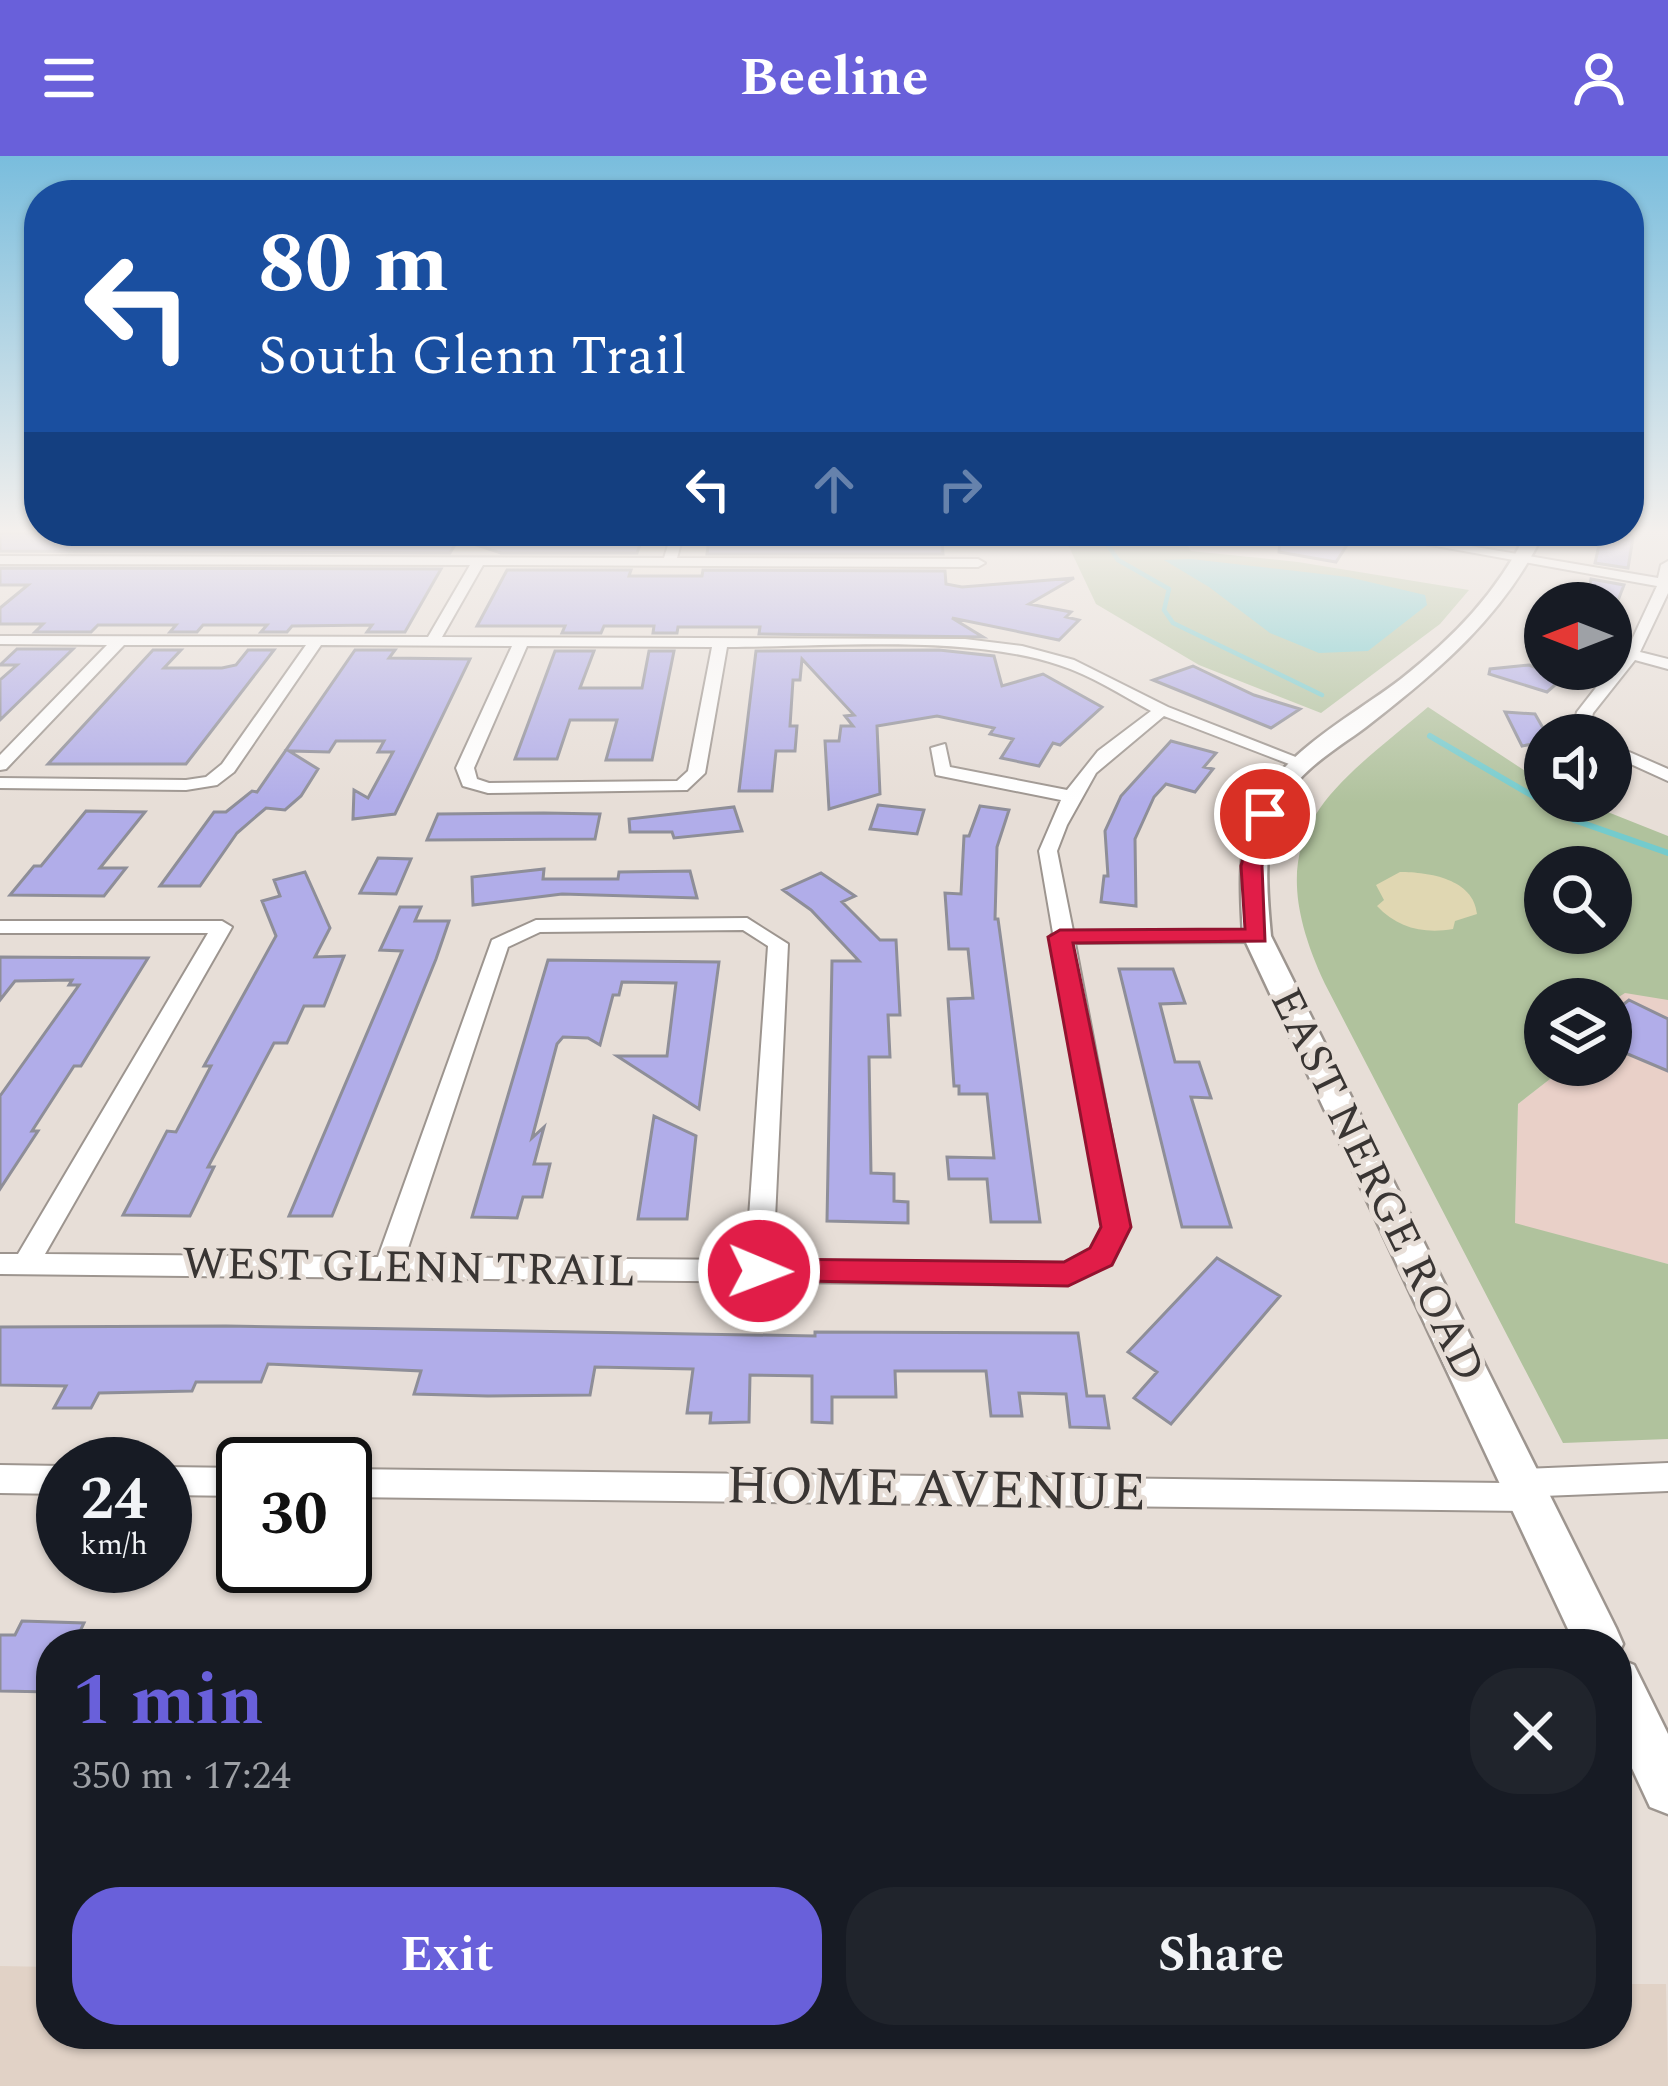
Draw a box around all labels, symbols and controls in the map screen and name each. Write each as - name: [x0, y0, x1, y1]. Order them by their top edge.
- text: Beeline: [740, 37, 928, 119]
- icon: menu: [36, 45, 102, 111]
- icon: person: [1566, 45, 1632, 111]
- text: 80 m: [258, 201, 449, 329]
- icon: left: [60, 228, 216, 384]
- text: South Glenn Trail: [258, 316, 687, 398]
- icon: left: [675, 456, 741, 522]
- icon: ahead: [801, 456, 867, 522]
- icon: right: [927, 456, 993, 522]
- north arrow: [1524, 582, 1632, 690]
- map controls: [1524, 582, 1632, 1086]
- button: sound: [1524, 714, 1632, 822]
- pin: [1214, 763, 1316, 865]
- icon: arrive: [1232, 781, 1298, 847]
- button: search: [1524, 846, 1632, 954]
- street label: EAST NERGE ROAD: [1251, 976, 1503, 1394]
- button: layers: [1524, 978, 1632, 1086]
- position arrow: [696, 1208, 822, 1334]
- street label: WEST GLENN TRAIL: [182, 1230, 636, 1306]
- speed limit sign: 30: [216, 1437, 372, 1593]
- street label: HOME AVENUE: [725, 1445, 1147, 1535]
- text: 24: [80, 1454, 148, 1546]
- text: km/h: [80, 1522, 148, 1568]
- text: 1 min: [72, 1647, 264, 1756]
- button: close: [1470, 1668, 1596, 1794]
- text: 350 m · 17:24: [72, 1747, 291, 1806]
- button: Exit: [72, 1887, 822, 2025]
- button: Share: [846, 1887, 1596, 2025]

